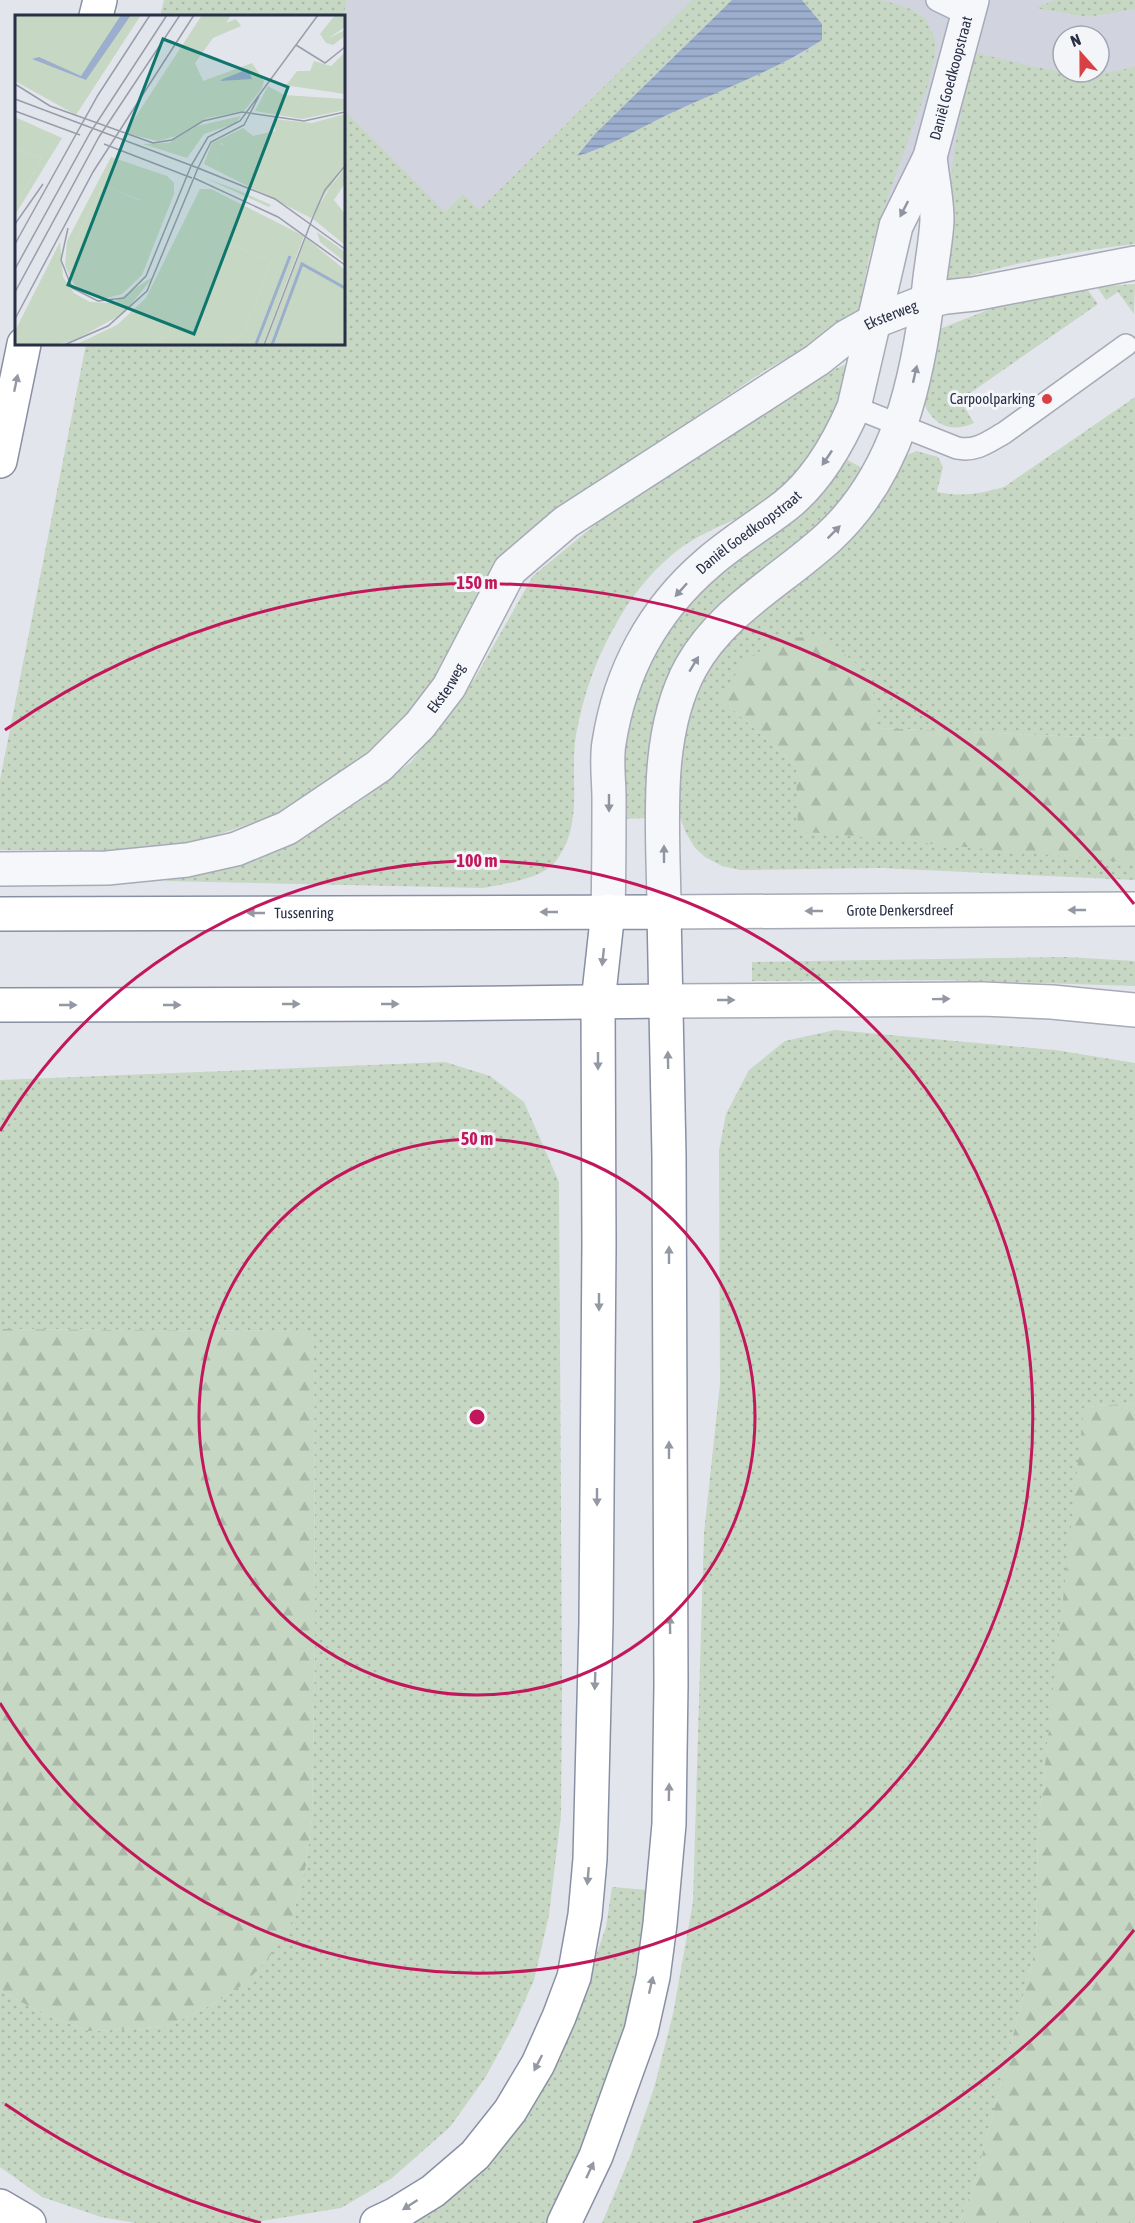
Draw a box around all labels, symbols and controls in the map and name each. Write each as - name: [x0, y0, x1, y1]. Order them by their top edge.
- street label: Daniël Goedkoopstraat: [926, 14, 975, 142]
- inset map: [15, 15, 345, 345]
- north arrow: [1051, 24, 1111, 84]
- text: N: [1068, 30, 1083, 50]
- one-way arrow: [899, 200, 909, 217]
- street label: Eksterweg: [861, 296, 920, 333]
- one-way arrow: [911, 364, 921, 383]
- one-way arrow: [12, 374, 21, 393]
- place label: Carpoolparking: [950, 390, 1036, 407]
- marker: Carpoolparking: [1040, 392, 1054, 406]
- one-way arrow: [822, 450, 833, 466]
- street label: Daniël Goedkoopstraat: [692, 487, 805, 577]
- one-way arrow: [826, 525, 840, 539]
- text: 150 m: [457, 572, 497, 593]
- one-way arrow: [675, 582, 688, 597]
- one-way arrow: [689, 655, 699, 672]
- street label: Eksterweg: [423, 660, 468, 716]
- one-way arrow: [604, 794, 614, 813]
- one-way arrow: [659, 844, 669, 863]
- text: 100 m: [457, 850, 497, 871]
- street label: Grote Denkersdreef: [846, 901, 954, 919]
- street label: Tussenring: [274, 904, 334, 921]
- one-way arrow: [1067, 905, 1086, 915]
- one-way arrow: [805, 906, 824, 916]
- one-way arrow: [540, 907, 559, 917]
- one-way arrow: [246, 908, 265, 918]
- one-way arrow: [598, 947, 608, 966]
- one-way arrow: [931, 994, 950, 1004]
- one-way arrow: [716, 995, 735, 1005]
- one-way arrow: [281, 999, 300, 1009]
- one-way arrow: [381, 999, 400, 1009]
- one-way arrow: [58, 1000, 77, 1010]
- one-way arrow: [162, 1000, 181, 1010]
- one-way arrow: [593, 1051, 603, 1070]
- one-way arrow: [663, 1051, 672, 1070]
- text: 50 m: [461, 1128, 493, 1149]
- one-way arrow: [664, 1246, 674, 1265]
- one-way arrow: [594, 1293, 604, 1312]
- centre of rings: [467, 1407, 487, 1427]
- one-way arrow: [664, 1441, 674, 1460]
- one-way arrow: [592, 1488, 602, 1507]
- one-way arrow: [665, 1616, 675, 1635]
- one-way arrow: [590, 1672, 599, 1691]
- one-way arrow: [664, 1782, 674, 1801]
- one-way arrow: [584, 1867, 593, 1886]
- one-way arrow: [647, 1976, 656, 1995]
- one-way arrow: [533, 2054, 543, 2071]
- one-way arrow: [585, 2162, 594, 2179]
- one-way arrow: [401, 2200, 418, 2211]

